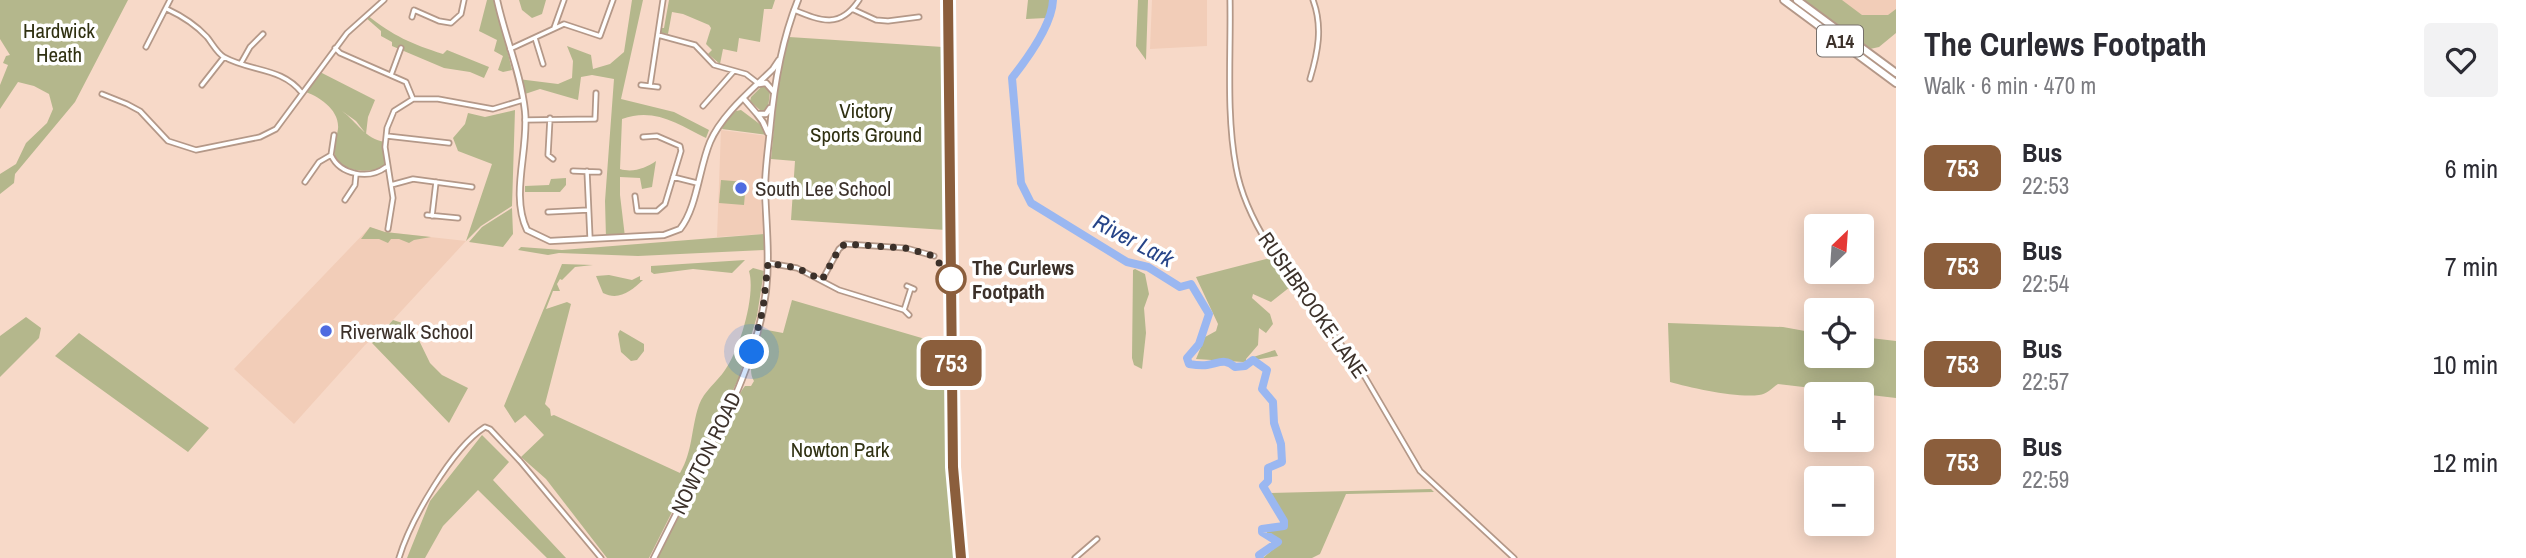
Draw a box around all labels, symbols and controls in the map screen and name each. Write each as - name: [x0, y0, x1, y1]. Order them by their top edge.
- park label: Hardwick Heath: [23, 16, 95, 69]
- text: The Curlews Footpath: [1924, 22, 2207, 66]
- button: heart: [2424, 23, 2498, 97]
- road number: A14: [1817, 25, 1863, 56]
- text: Walk · 6 min · 470 m: [1924, 70, 2096, 101]
- park label: Victory Sports Ground: [810, 96, 922, 149]
- text: Bus: [2022, 135, 2062, 170]
- text: 6 min: [2445, 151, 2498, 186]
- text: 753: [1946, 152, 1979, 184]
- text: 22:53: [2022, 170, 2069, 201]
- place label: South Lee School: [755, 174, 891, 203]
- marker: South Lee School: [733, 180, 749, 196]
- water label: River Lark: [1088, 206, 1181, 275]
- north arrow: [1804, 214, 1874, 284]
- map controls: [1804, 214, 1874, 536]
- street label: RUSHBROOKE LANE: [1252, 226, 1374, 384]
- text: Bus: [2022, 233, 2062, 268]
- text: 7 min: [2445, 249, 2498, 284]
- text: 753: [1946, 250, 1979, 282]
- place label: The Curlews Footpath: [972, 253, 1074, 306]
- marker: The Curlews Footpath: [936, 264, 966, 294]
- text: 22:54: [2022, 268, 2069, 299]
- button: locate: [1804, 298, 1874, 368]
- place label: Riverwalk School: [340, 317, 473, 346]
- marker: Riverwalk School: [318, 323, 334, 339]
- text: Bus: [2022, 331, 2062, 366]
- your location: [734, 334, 769, 369]
- line badge: 753: [911, 340, 991, 386]
- text: 753: [935, 347, 967, 379]
- text: 10 min: [2433, 347, 2498, 382]
- text: 753: [1946, 348, 1979, 380]
- text: 22:57: [2022, 366, 2069, 397]
- button: +: [1804, 382, 1874, 452]
- street label: NOWTON ROAD: [664, 387, 748, 519]
- text: Bus: [2022, 429, 2062, 464]
- park label: Nowton Park: [791, 435, 890, 464]
- text: 12 min: [2433, 445, 2498, 480]
- text: 753: [1946, 446, 1979, 478]
- text: 22:59: [2022, 464, 2069, 495]
- button: −: [1804, 466, 1874, 536]

